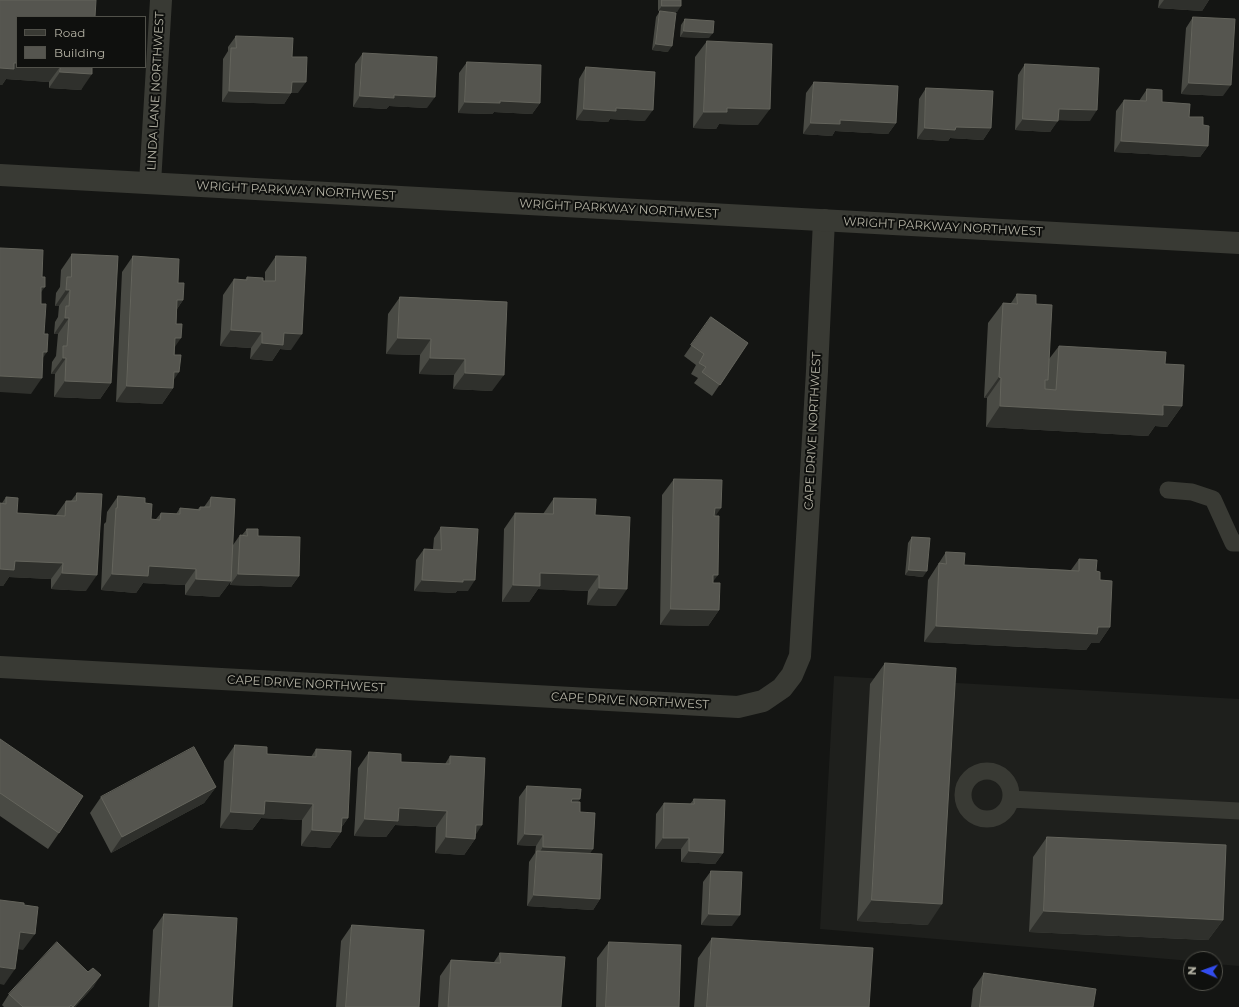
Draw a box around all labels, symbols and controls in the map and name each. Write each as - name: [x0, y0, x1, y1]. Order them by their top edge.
- street label: LINDA LANE NORTHWEST: [145, 11, 167, 171]
- legend: [16, 16, 146, 68]
- text: Road: [54, 25, 85, 40]
- text: Building: [54, 45, 105, 60]
- street label: WRIGHT PARKWAY NORTHWEST: [196, 179, 396, 203]
- street label: WRIGHT PARKWAY NORTHWEST: [519, 197, 719, 221]
- street label: WRIGHT PARKWAY NORTHWEST: [843, 215, 1043, 239]
- street label: CAPE DRIVE NORTHWEST: [802, 352, 824, 510]
- street label: CAPE DRIVE NORTHWEST: [227, 673, 385, 695]
- street label: CAPE DRIVE NORTHWEST: [551, 690, 709, 712]
- north arrow: [1183, 951, 1223, 991]
- text: N: [1185, 966, 1199, 975]

